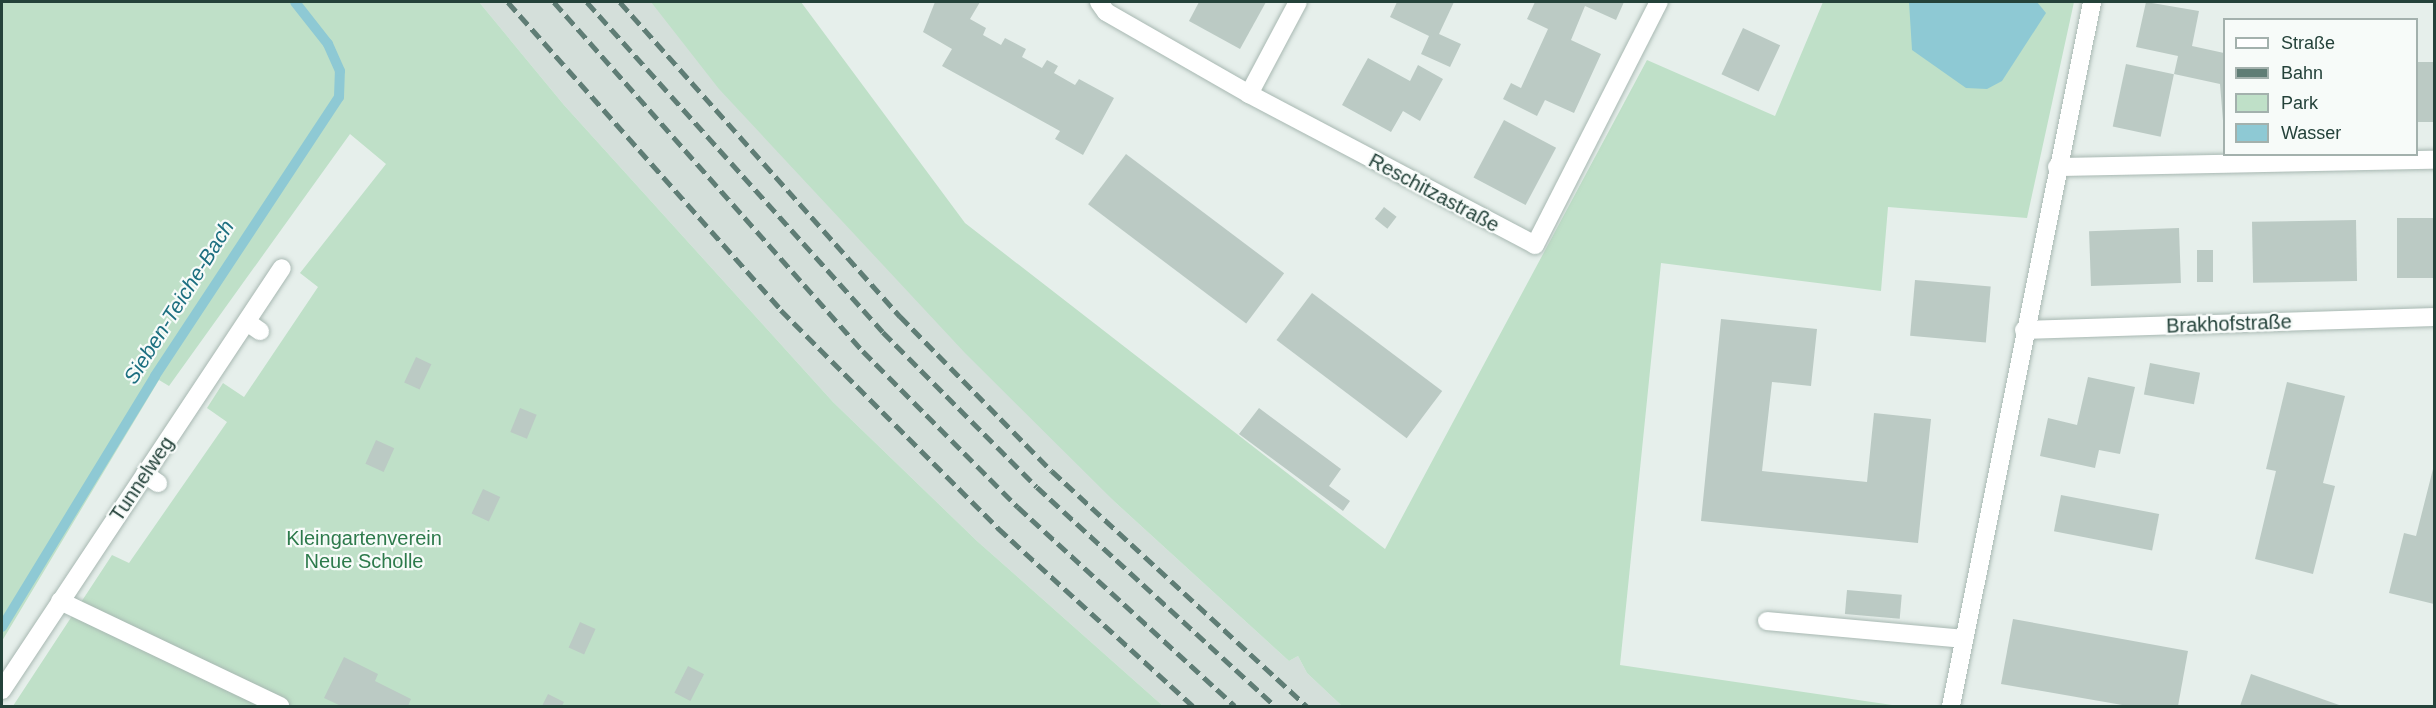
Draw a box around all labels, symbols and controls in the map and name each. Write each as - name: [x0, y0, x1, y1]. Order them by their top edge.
- legend: [2223, 18, 2418, 156]
- text: Straße: [2281, 33, 2335, 53]
- text: Bahn: [2281, 63, 2323, 83]
- text: Park: [2281, 93, 2318, 113]
- text: Wasser: [2281, 123, 2341, 143]
- street label: Reschitzastraße: [1365, 148, 1503, 238]
- water label: Sieben-Teiche-Bach: [118, 215, 240, 389]
- street label: Brakhofstraße: [2166, 310, 2292, 338]
- street label: Tunnelweg: [105, 432, 179, 526]
- park label: Kleingartenverein Neue Scholle: [286, 526, 442, 573]

